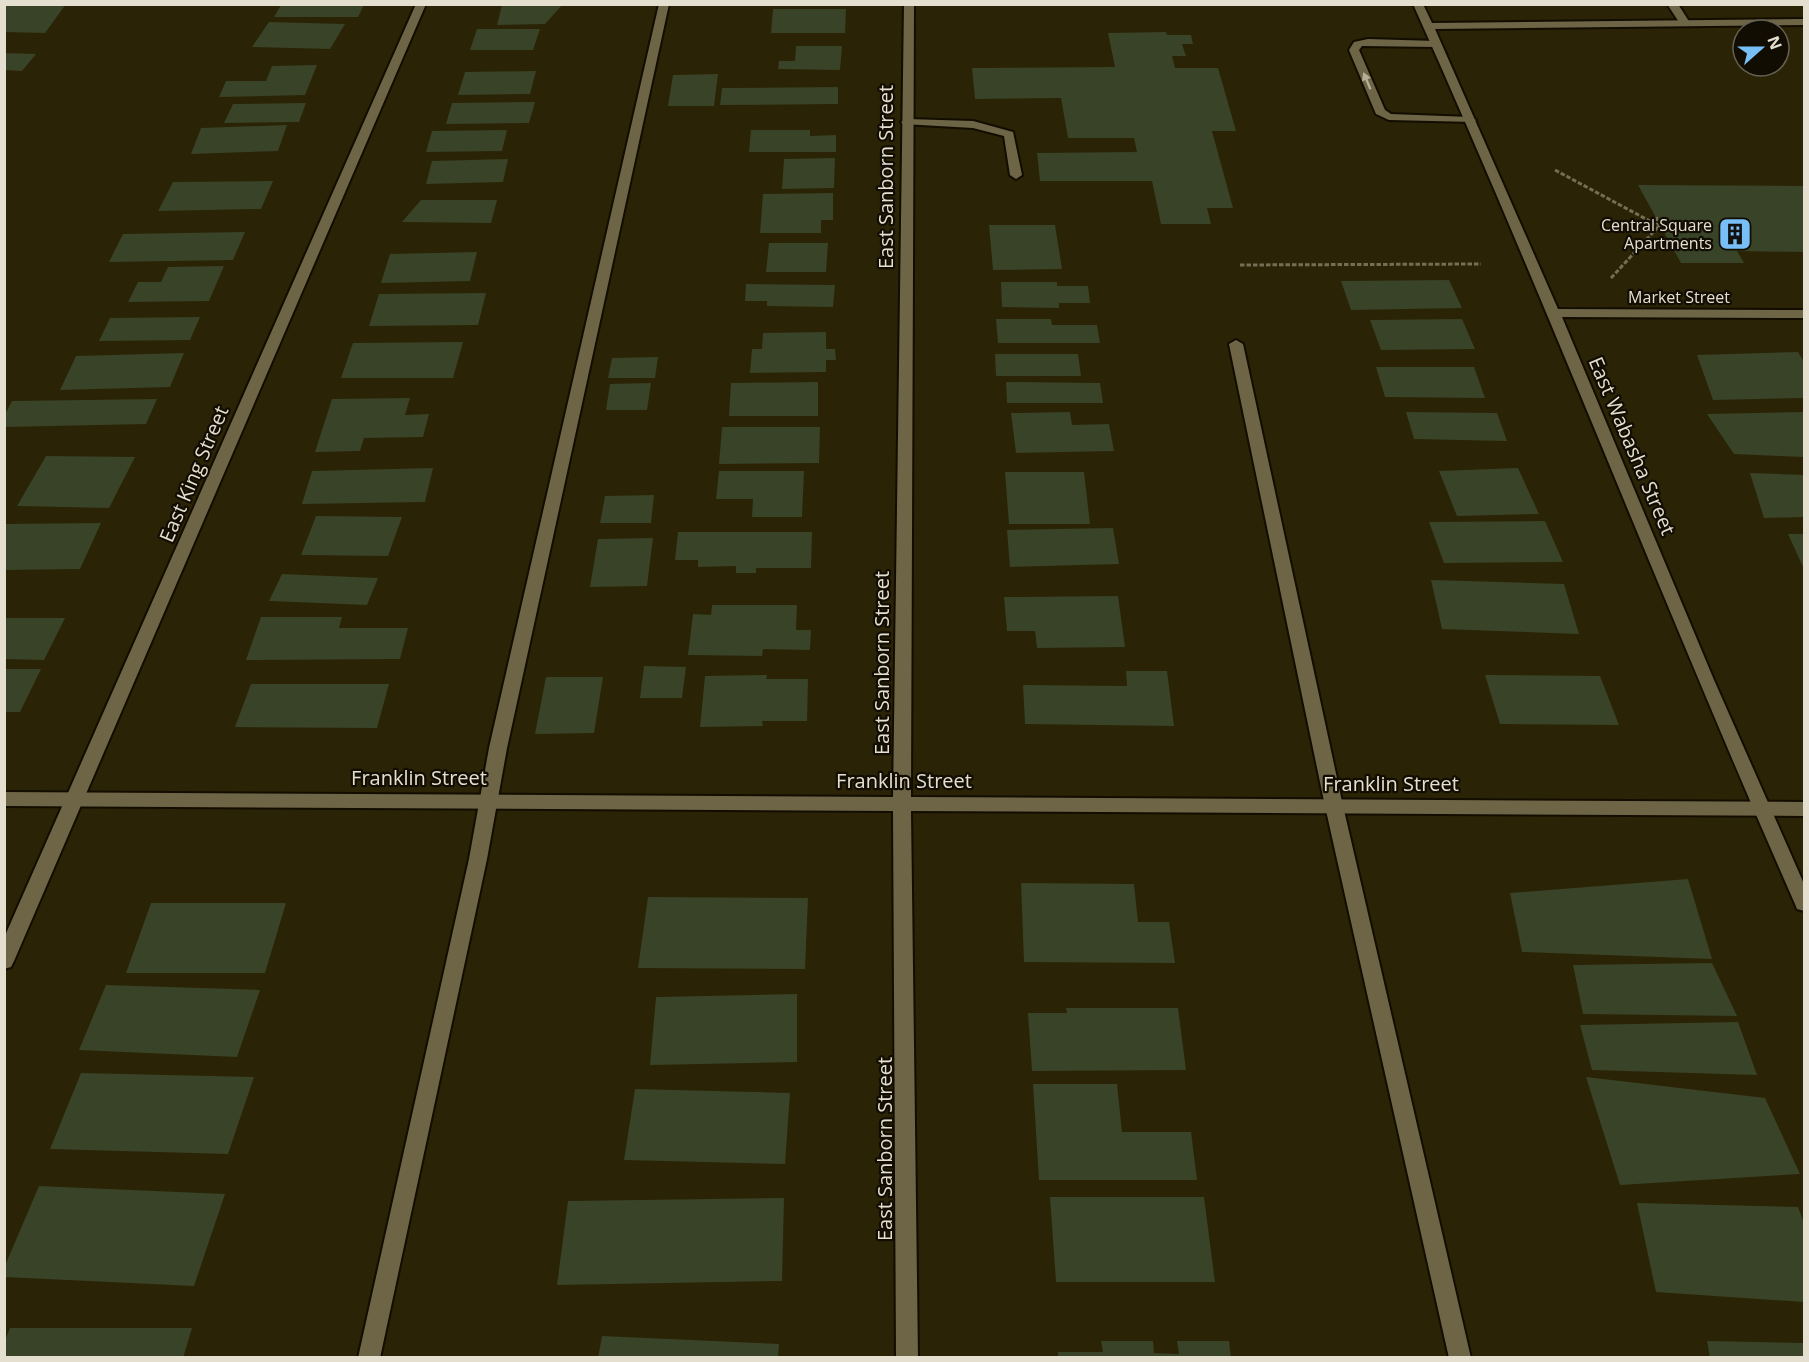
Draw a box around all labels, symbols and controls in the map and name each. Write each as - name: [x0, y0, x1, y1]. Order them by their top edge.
- north arrow: [1731, 18, 1791, 78]
- text: N: [1762, 33, 1788, 53]
- one-way arrow: [1362, 72, 1371, 90]
- street label: East Sanborn Street: [872, 85, 899, 269]
- place label: Central Square Apartments: [1601, 214, 1712, 254]
- building icon: Central Square Apartments: [1717, 216, 1753, 252]
- street label: Market Street: [1628, 286, 1730, 308]
- street label: East Wabasha Street: [1583, 353, 1682, 539]
- street label: East King Street: [153, 402, 234, 546]
- street label: East Sanborn Street: [868, 571, 895, 755]
- street label: Franklin Street: [351, 764, 487, 791]
- street label: Franklin Street: [836, 767, 972, 794]
- street label: Franklin Street: [1323, 770, 1459, 797]
- street label: East Sanborn Street: [871, 1057, 898, 1241]

